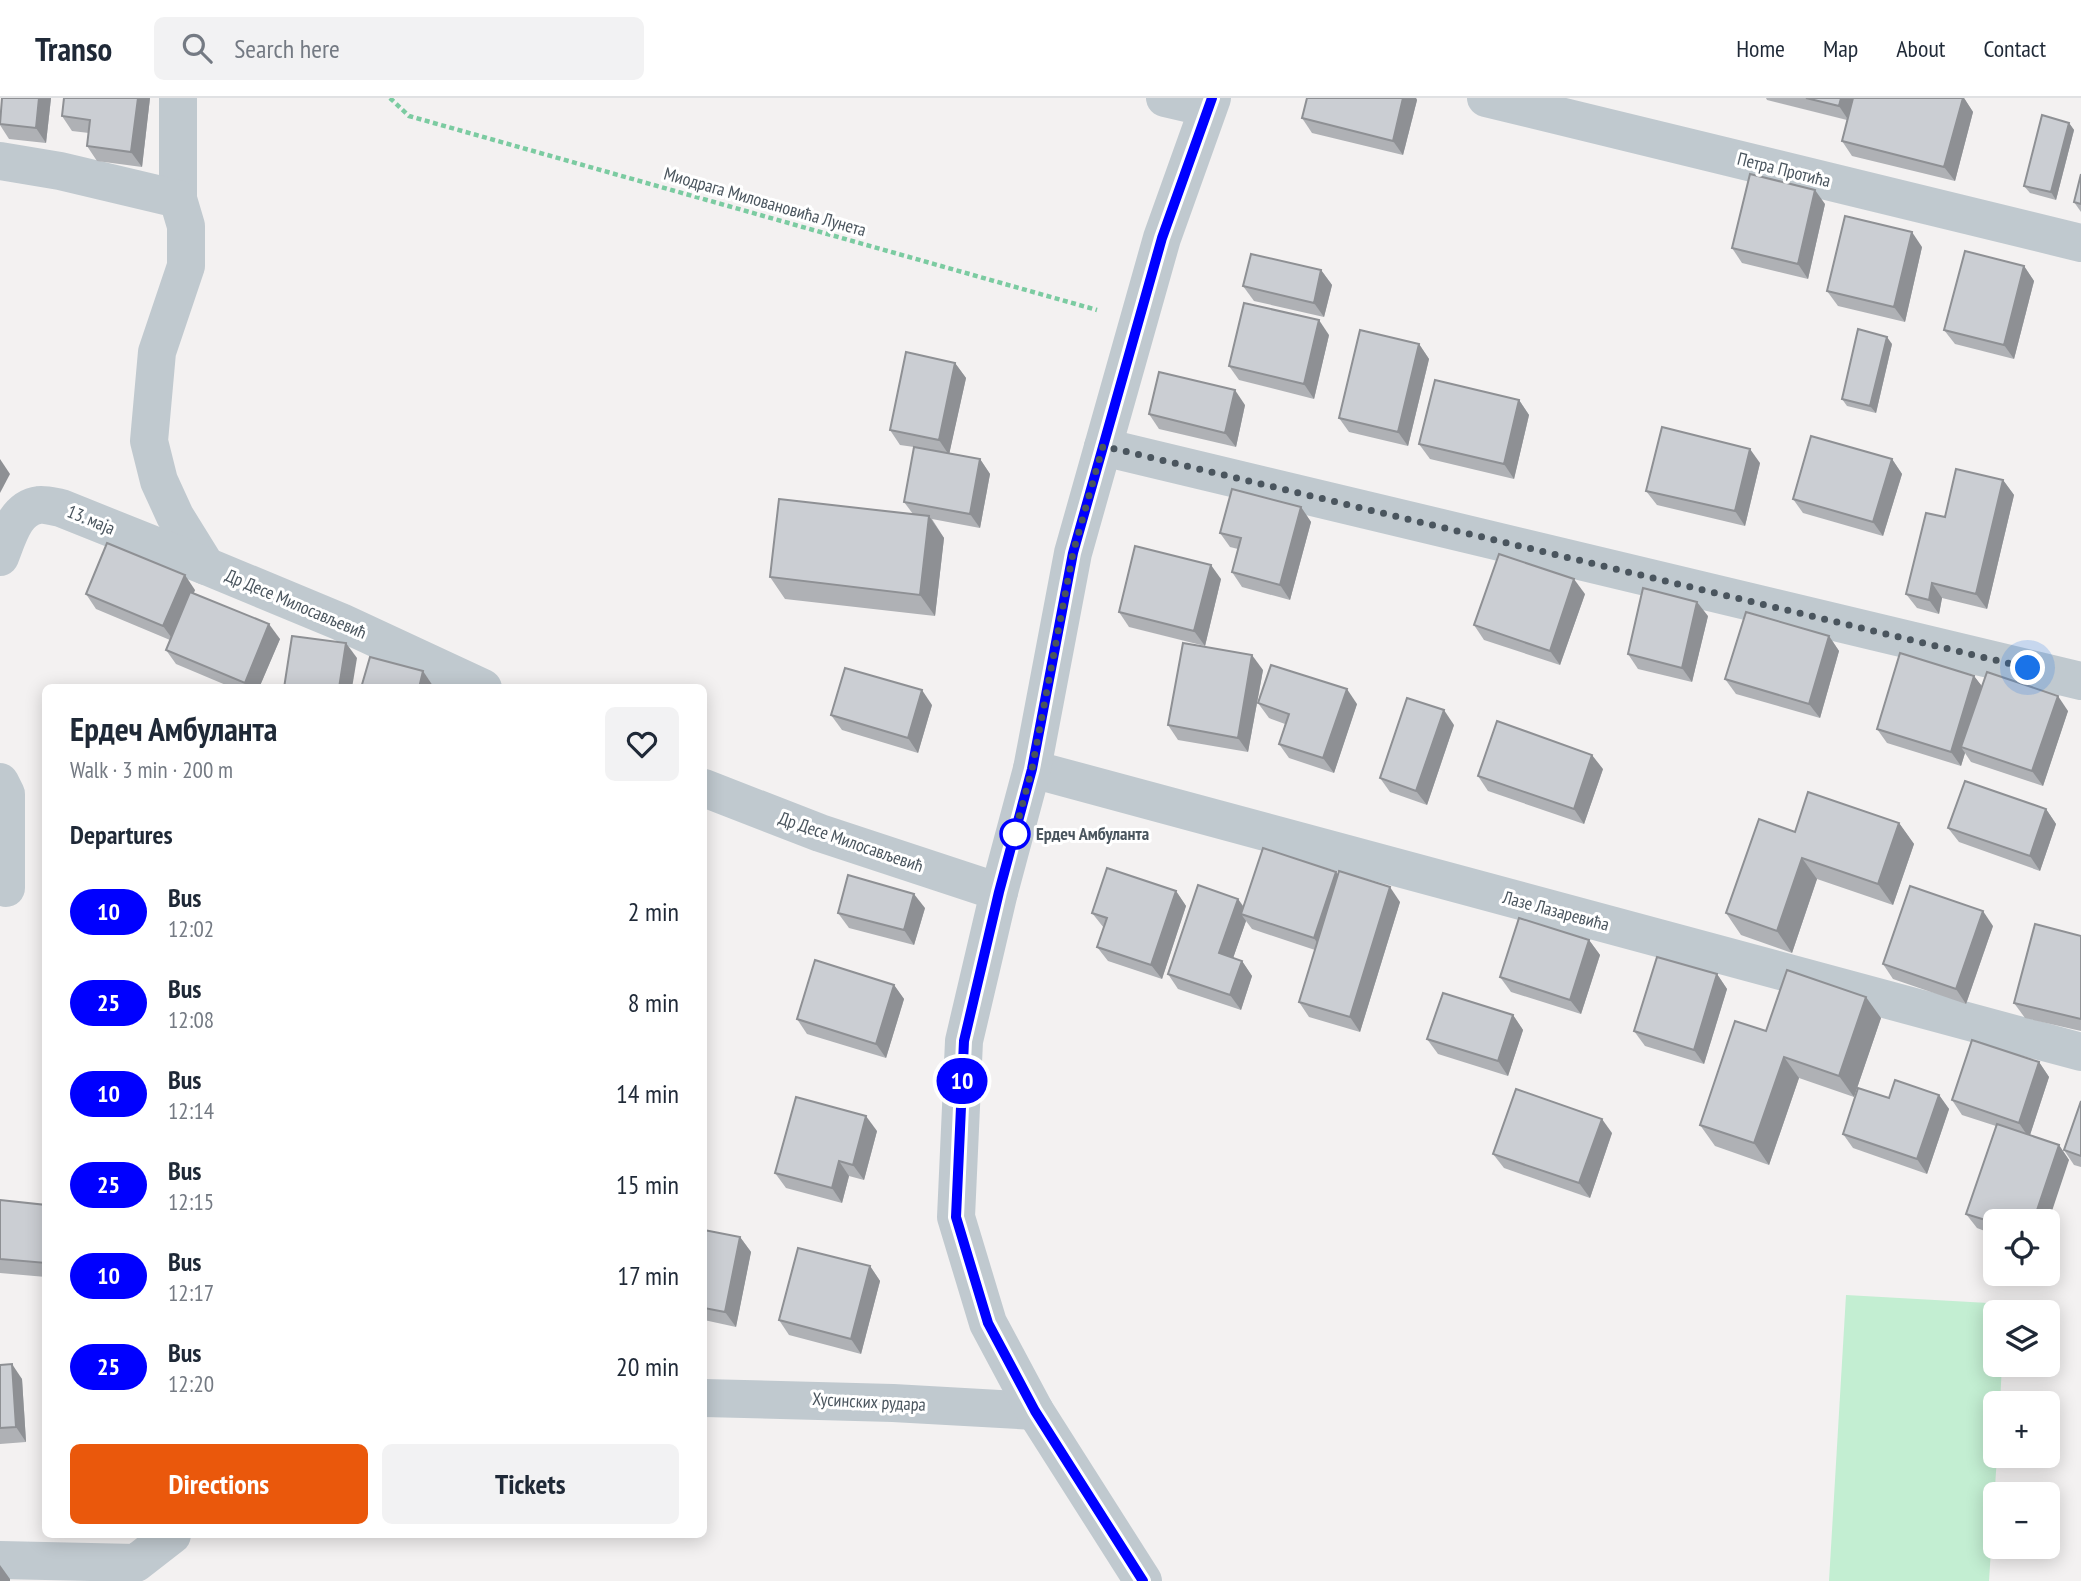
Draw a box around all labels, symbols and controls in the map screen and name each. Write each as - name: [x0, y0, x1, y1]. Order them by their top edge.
- search box: [154, 17, 644, 80]
- text: Transo: [35, 27, 112, 70]
- icon: search: [178, 29, 216, 67]
- text: Search here: [234, 32, 340, 65]
- text: Home: [1736, 33, 1785, 64]
- text: Map: [1823, 33, 1858, 64]
- text: About: [1896, 33, 1945, 64]
- text: Contact: [1983, 33, 2046, 64]
- street label: Петра Протића: [1735, 147, 1833, 192]
- street label: Миодрага Миловановића Лунета: [661, 162, 869, 241]
- street label: 13. маја: [64, 500, 119, 540]
- street label: Др Десе Милосављевић: [222, 563, 370, 644]
- your location: [2010, 650, 2045, 685]
- text: Ердеч Амбуланта: [70, 707, 278, 750]
- button: heart: [605, 707, 679, 781]
- text: Walk · 3 min · 200 m: [70, 755, 233, 784]
- street label: Др Десе Милосављевић: [776, 806, 927, 877]
- text: Departures: [70, 818, 173, 851]
- marker: Ердеч Амбуланта: [1000, 819, 1030, 849]
- place label: Ердеч Амбуланта: [1036, 822, 1149, 845]
- text: Bus: [168, 881, 201, 914]
- street label: Лазе Лазаревића: [1499, 885, 1612, 936]
- text: 2 min: [628, 895, 679, 928]
- text: 10: [97, 896, 120, 927]
- text: 12:02: [168, 914, 214, 943]
- text: Bus: [168, 972, 201, 1005]
- text: 8 min: [628, 986, 679, 1019]
- text: 25: [97, 987, 120, 1018]
- text: 12:08: [168, 1005, 214, 1034]
- line badge: 10: [930, 1058, 993, 1104]
- text: Bus: [168, 1063, 201, 1096]
- text: 10: [951, 1065, 973, 1096]
- text: 14 min: [616, 1077, 679, 1110]
- text: 10: [97, 1078, 120, 1109]
- text: 12:14: [168, 1096, 214, 1125]
- text: Bus: [168, 1154, 201, 1187]
- text: 15 min: [616, 1168, 679, 1201]
- text: 25: [97, 1169, 120, 1200]
- text: 12:15: [168, 1187, 214, 1216]
- map controls: [1983, 1209, 2060, 1559]
- button: locate: [1983, 1209, 2060, 1286]
- text: Bus: [168, 1245, 201, 1278]
- text: 17 min: [617, 1259, 679, 1292]
- text: 10: [97, 1260, 120, 1291]
- text: 12:17: [168, 1278, 214, 1307]
- button: layers: [1983, 1300, 2060, 1377]
- text: Bus: [168, 1336, 201, 1369]
- text: 20 min: [616, 1350, 679, 1383]
- text: 25: [97, 1351, 120, 1382]
- text: 12:20: [168, 1369, 214, 1398]
- street label: Хусинских рудара: [812, 1387, 926, 1416]
- button: +: [1983, 1391, 2060, 1468]
- button: Directions: [70, 1444, 368, 1524]
- button: Tickets: [382, 1444, 679, 1524]
- button: −: [1983, 1482, 2060, 1559]

